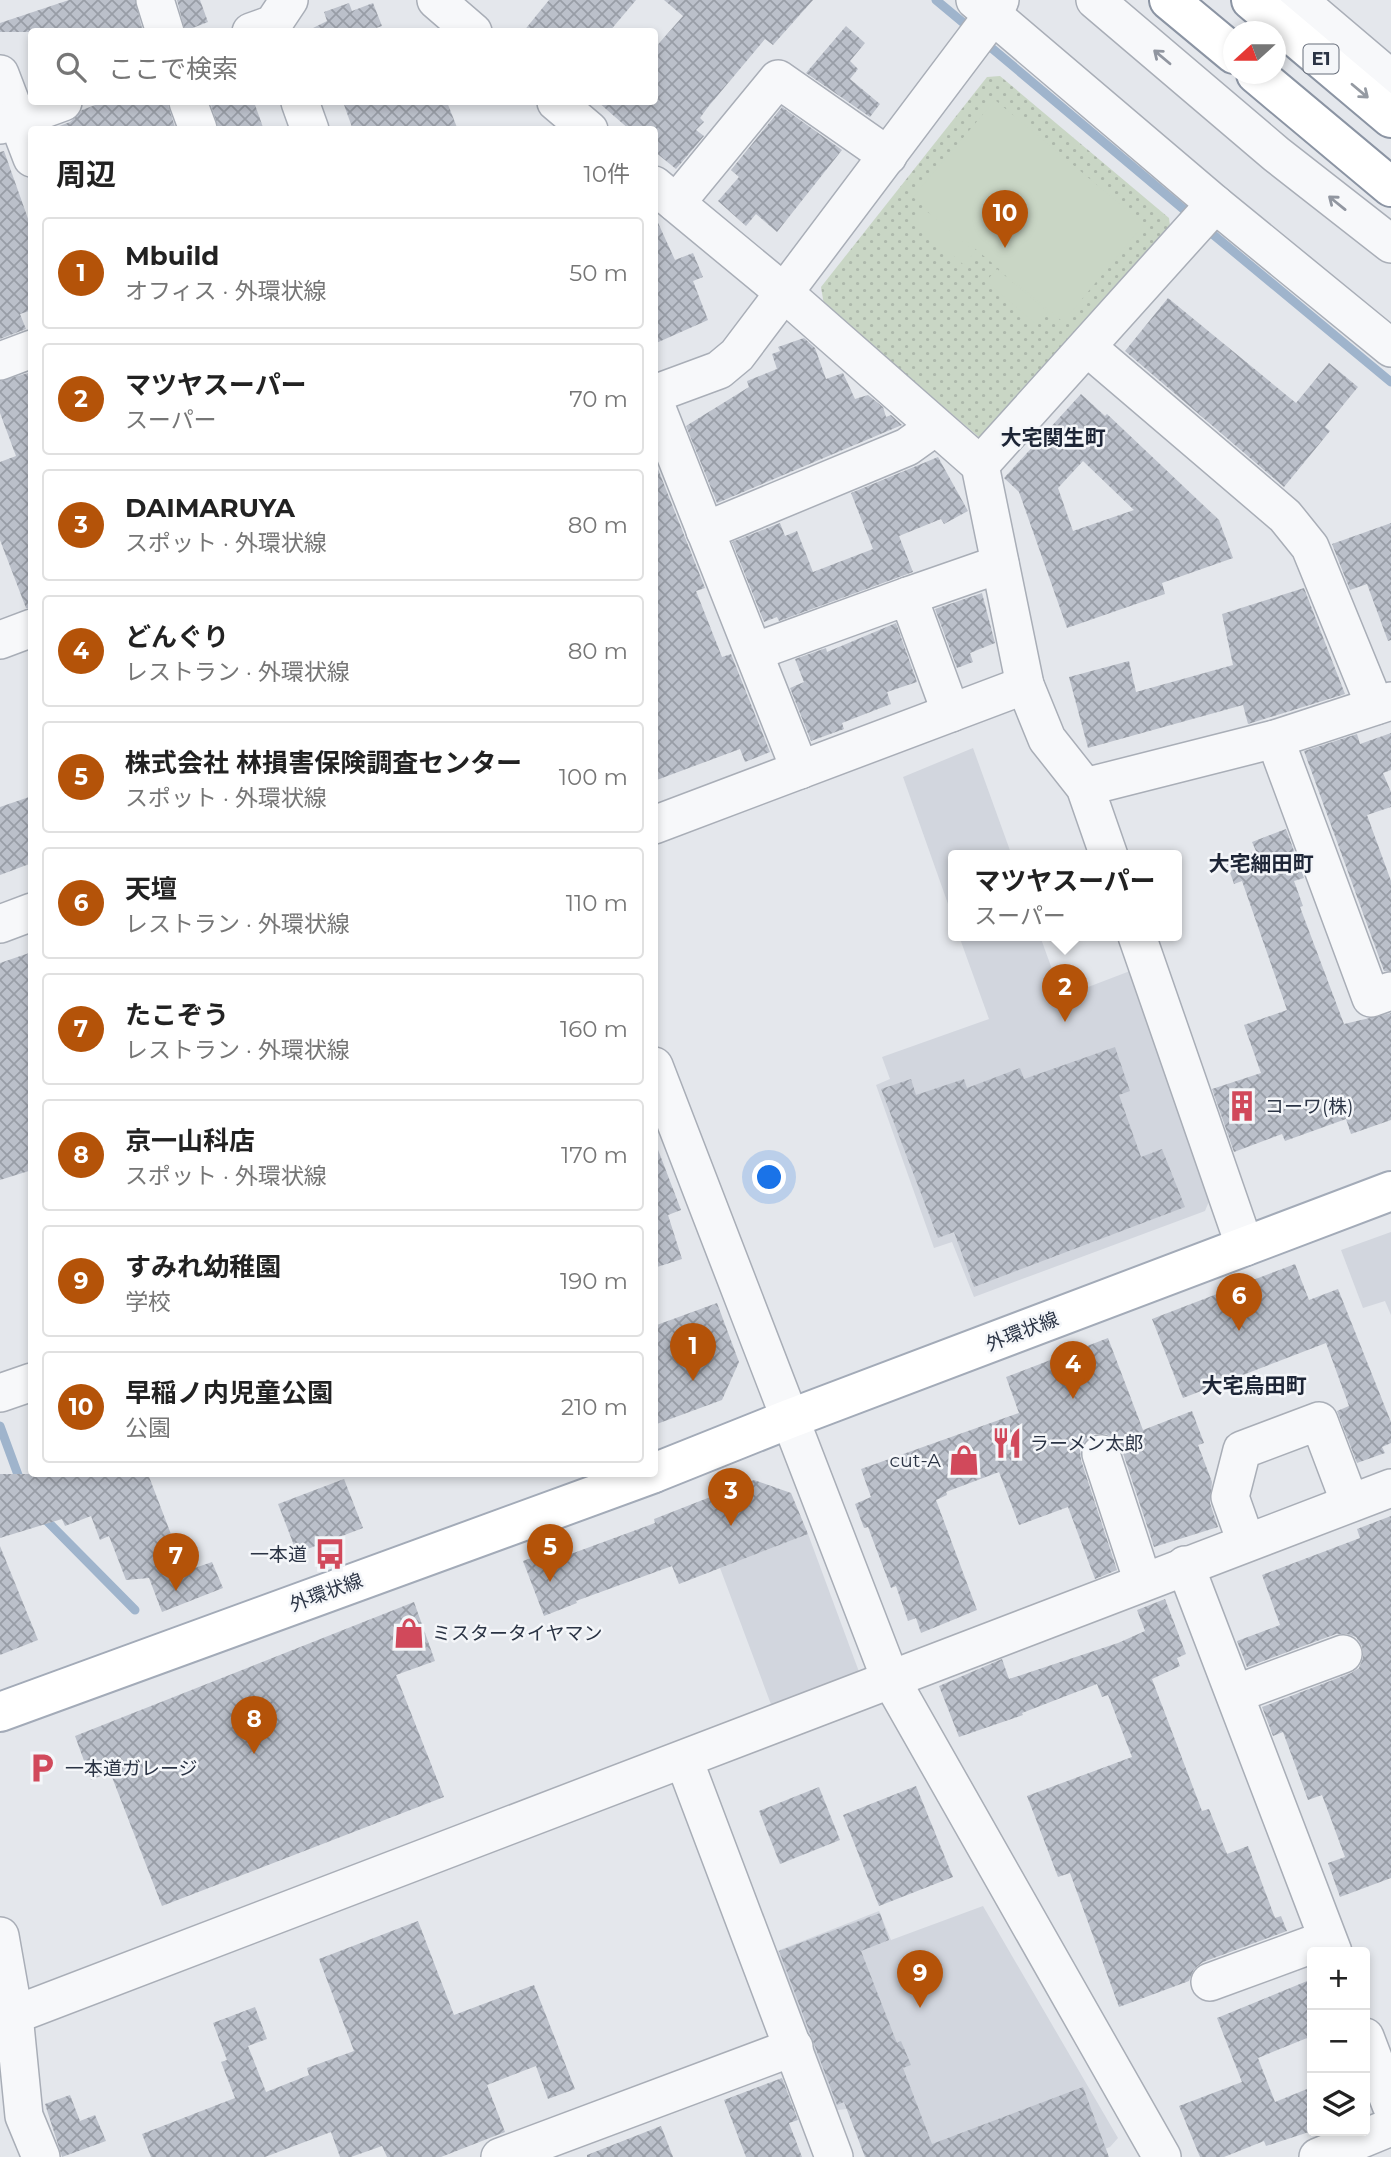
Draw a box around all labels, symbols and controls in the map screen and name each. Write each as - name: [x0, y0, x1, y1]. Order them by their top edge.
- north arrow: [1223, 21, 1286, 84]
- search box: [28, 28, 658, 105]
- road number: E1: [1304, 44, 1338, 74]
- icon: search: [52, 48, 90, 86]
- one-way arrow: [1153, 49, 1171, 65]
- text: ここで検索: [108, 53, 238, 85]
- one-way arrow: [1350, 83, 1368, 99]
- text: 周辺: [56, 156, 116, 193]
- text: 10件: [583, 160, 630, 188]
- pin: 10: [982, 190, 1028, 248]
- one-way arrow: [1328, 195, 1346, 211]
- text: Mbuild: [125, 240, 219, 272]
- text: 1: [76, 259, 86, 287]
- text: 50 m: [569, 259, 628, 287]
- text: オフィス · 外環状線: [125, 277, 326, 305]
- text: マツヤスーパー: [125, 369, 307, 401]
- text: 2: [74, 385, 88, 413]
- text: 70 m: [569, 385, 628, 413]
- text: スーパー: [125, 406, 217, 434]
- district label: 大宅関生町: [1001, 425, 1106, 450]
- text: DAIMARUYA: [125, 492, 295, 524]
- text: 3: [74, 511, 88, 539]
- text: 80 m: [568, 511, 628, 539]
- text: スポット · 外環状線: [125, 529, 327, 557]
- text: どんぐり: [125, 621, 229, 653]
- text: 4: [73, 637, 89, 665]
- text: 80 m: [568, 637, 628, 665]
- text: レストラン · 外環状線: [125, 658, 350, 686]
- text: 株式会社 林損害保険調査センター: [125, 747, 522, 779]
- text: 5: [74, 763, 88, 791]
- text: 100 m: [559, 763, 628, 791]
- text: スポット · 外環状線: [125, 784, 327, 812]
- popup: [948, 850, 1182, 941]
- district label: 大宅細田町: [1209, 851, 1314, 876]
- text: マツヤスーパー: [974, 865, 1156, 897]
- text: 天壇: [125, 873, 177, 905]
- text: 6: [74, 889, 88, 917]
- text: 110 m: [566, 889, 628, 917]
- text: スーパー: [974, 902, 1066, 930]
- text: レストラン · 外環状線: [125, 910, 350, 938]
- pin: 2: [1042, 964, 1088, 1022]
- text: たこぞう: [125, 999, 229, 1031]
- text: 7: [74, 1015, 88, 1043]
- text: 160 m: [560, 1015, 628, 1043]
- text: レストラン · 外環状線: [125, 1036, 350, 1064]
- building icon: コーワ(株): [1225, 1089, 1259, 1123]
- place label: コーワ(株): [1265, 1095, 1354, 1118]
- text: 京一山科店: [125, 1125, 255, 1157]
- text: 8: [73, 1141, 89, 1169]
- text: 170 m: [561, 1141, 628, 1169]
- your location: [752, 1160, 786, 1194]
- text: スポット · 外環状線: [125, 1162, 327, 1190]
- text: すみれ幼稚園: [125, 1251, 281, 1283]
- text: 9: [74, 1267, 88, 1295]
- text: 190 m: [560, 1267, 628, 1295]
- pin: 6: [1216, 1273, 1262, 1331]
- text: 学校: [125, 1288, 171, 1316]
- street label: 外環状線: [983, 1307, 1062, 1356]
- pin: 1: [670, 1323, 716, 1381]
- pin: 4: [1050, 1341, 1096, 1399]
- district label: 大宅烏田町: [1202, 1373, 1307, 1398]
- text: 早稲ノ内児童公園: [125, 1377, 333, 1409]
- text: 10: [69, 1393, 93, 1421]
- text: 210 m: [561, 1393, 628, 1421]
- text: 公園: [125, 1414, 171, 1442]
- restaurant icon: ラーメン太郎: [990, 1426, 1024, 1460]
- place label: ラーメン太郎: [1030, 1432, 1143, 1455]
- shop icon: cut-A: [947, 1443, 981, 1477]
- place label: cut-A: [889, 1449, 941, 1472]
- pin: 3: [708, 1468, 754, 1526]
- pin: 5: [527, 1524, 573, 1582]
- pin: 7: [153, 1533, 199, 1591]
- bus stop icon: 一本道: [313, 1537, 347, 1571]
- place label: 一本道: [250, 1543, 307, 1566]
- street label: 外環状線: [287, 1569, 366, 1616]
- shop icon: ミスタータイヤマン: [392, 1616, 426, 1650]
- place label: ミスタータイヤマン: [432, 1622, 602, 1645]
- pin: 8: [231, 1696, 277, 1754]
- parking icon: 一本道ガレージ: [25, 1751, 59, 1785]
- place label: 一本道ガレージ: [65, 1757, 198, 1780]
- map controls: [1307, 1947, 1370, 2136]
- button: +: [1307, 1947, 1370, 2010]
- pin: 9: [897, 1950, 943, 2008]
- button: −: [1307, 2010, 1370, 2073]
- button: layers: [1307, 2073, 1370, 2136]

